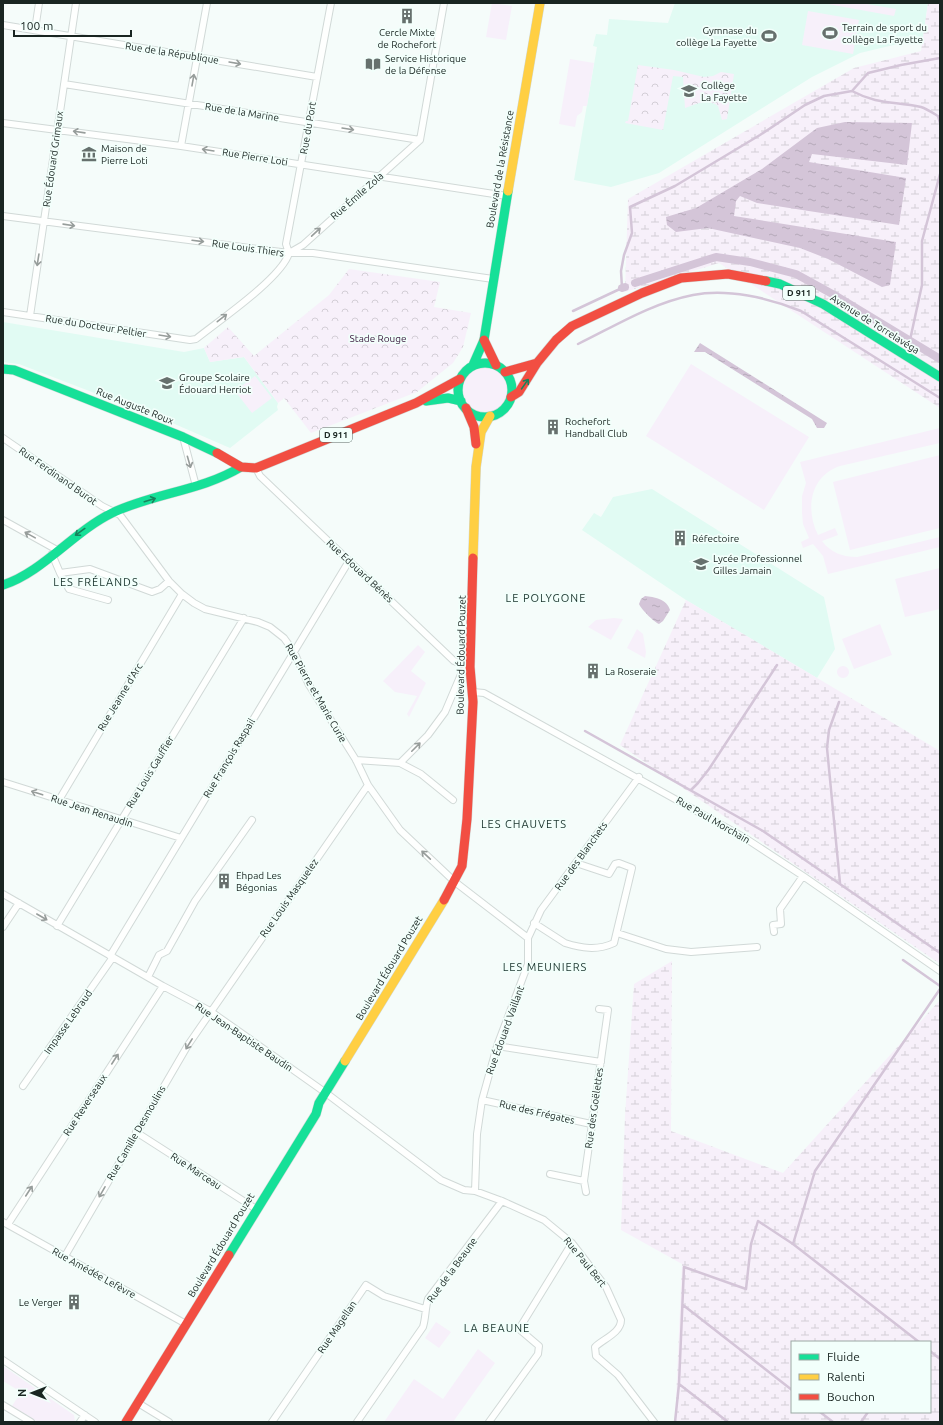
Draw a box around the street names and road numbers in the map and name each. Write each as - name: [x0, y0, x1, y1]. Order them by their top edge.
- street label: Rue de la République: [124, 40, 220, 66]
- street label: Rue de la Marine: [204, 101, 280, 123]
- street label: Rue du Port: [298, 101, 318, 155]
- street label: Boulevard de la Résistance: [484, 109, 516, 229]
- street label: Rue Édouard Grimaux: [40, 110, 65, 208]
- street label: Rue Pierre Loti: [221, 146, 289, 168]
- street label: Rue Émile Zola: [328, 169, 386, 222]
- street label: Rue Louis Thiers: [211, 237, 285, 259]
- road number: D 911: [783, 286, 815, 300]
- street label: Avenue de Torrelavéga: [829, 292, 921, 356]
- street label: Rue du Docteur Peltier: [45, 313, 147, 339]
- street label: Rue Auguste Roux: [95, 385, 175, 427]
- road number: D 911: [320, 428, 352, 442]
- street label: Rue Ferdinand Burot: [17, 445, 99, 507]
- street label: Rue Edouard Bénès: [324, 537, 396, 605]
- street label: Boulevard Édouard Pouzet: [453, 595, 468, 715]
- street label: Rue Pierre et Marie Curie: [283, 642, 349, 744]
- street label: Rue Jeanne d'Arc: [95, 661, 145, 733]
- street label: Rue François Raspail: [201, 716, 257, 800]
- street label: Rue Louis Gauffier: [124, 734, 176, 810]
- street label: Rue Jean Renaudin: [50, 793, 134, 829]
- street label: Rue Paul Morchain: [674, 794, 752, 846]
- street label: Rue des Blanchets: [553, 820, 609, 892]
- street label: Rue Louis Masquelez: [258, 856, 321, 939]
- street label: Boulevard Édouard Pouzet: [353, 913, 424, 1022]
- street label: Rue Édouard Vaillant: [483, 984, 526, 1076]
- street label: Impasse Lebraud: [42, 988, 94, 1056]
- street label: Rue Jean-Baptiste Baudin: [193, 1000, 295, 1074]
- street label: Rue des Goëlettes: [583, 1067, 605, 1149]
- street label: Rue Reverseaux: [61, 1072, 109, 1138]
- street label: Rue Camille Desmoulins: [104, 1084, 168, 1182]
- street label: Rue des Frégates: [498, 1098, 576, 1126]
- street label: Rue Marceau: [169, 1150, 223, 1192]
- street label: Boulevard Édouard Pouzet: [185, 1190, 256, 1299]
- street label: Rue de la Beaune: [425, 1235, 479, 1305]
- street label: Rue Paul Bert: [562, 1235, 609, 1289]
- street label: Rue Amédée Lefèvre: [50, 1245, 138, 1301]
- street label: Rue Magellan: [315, 1299, 359, 1355]

